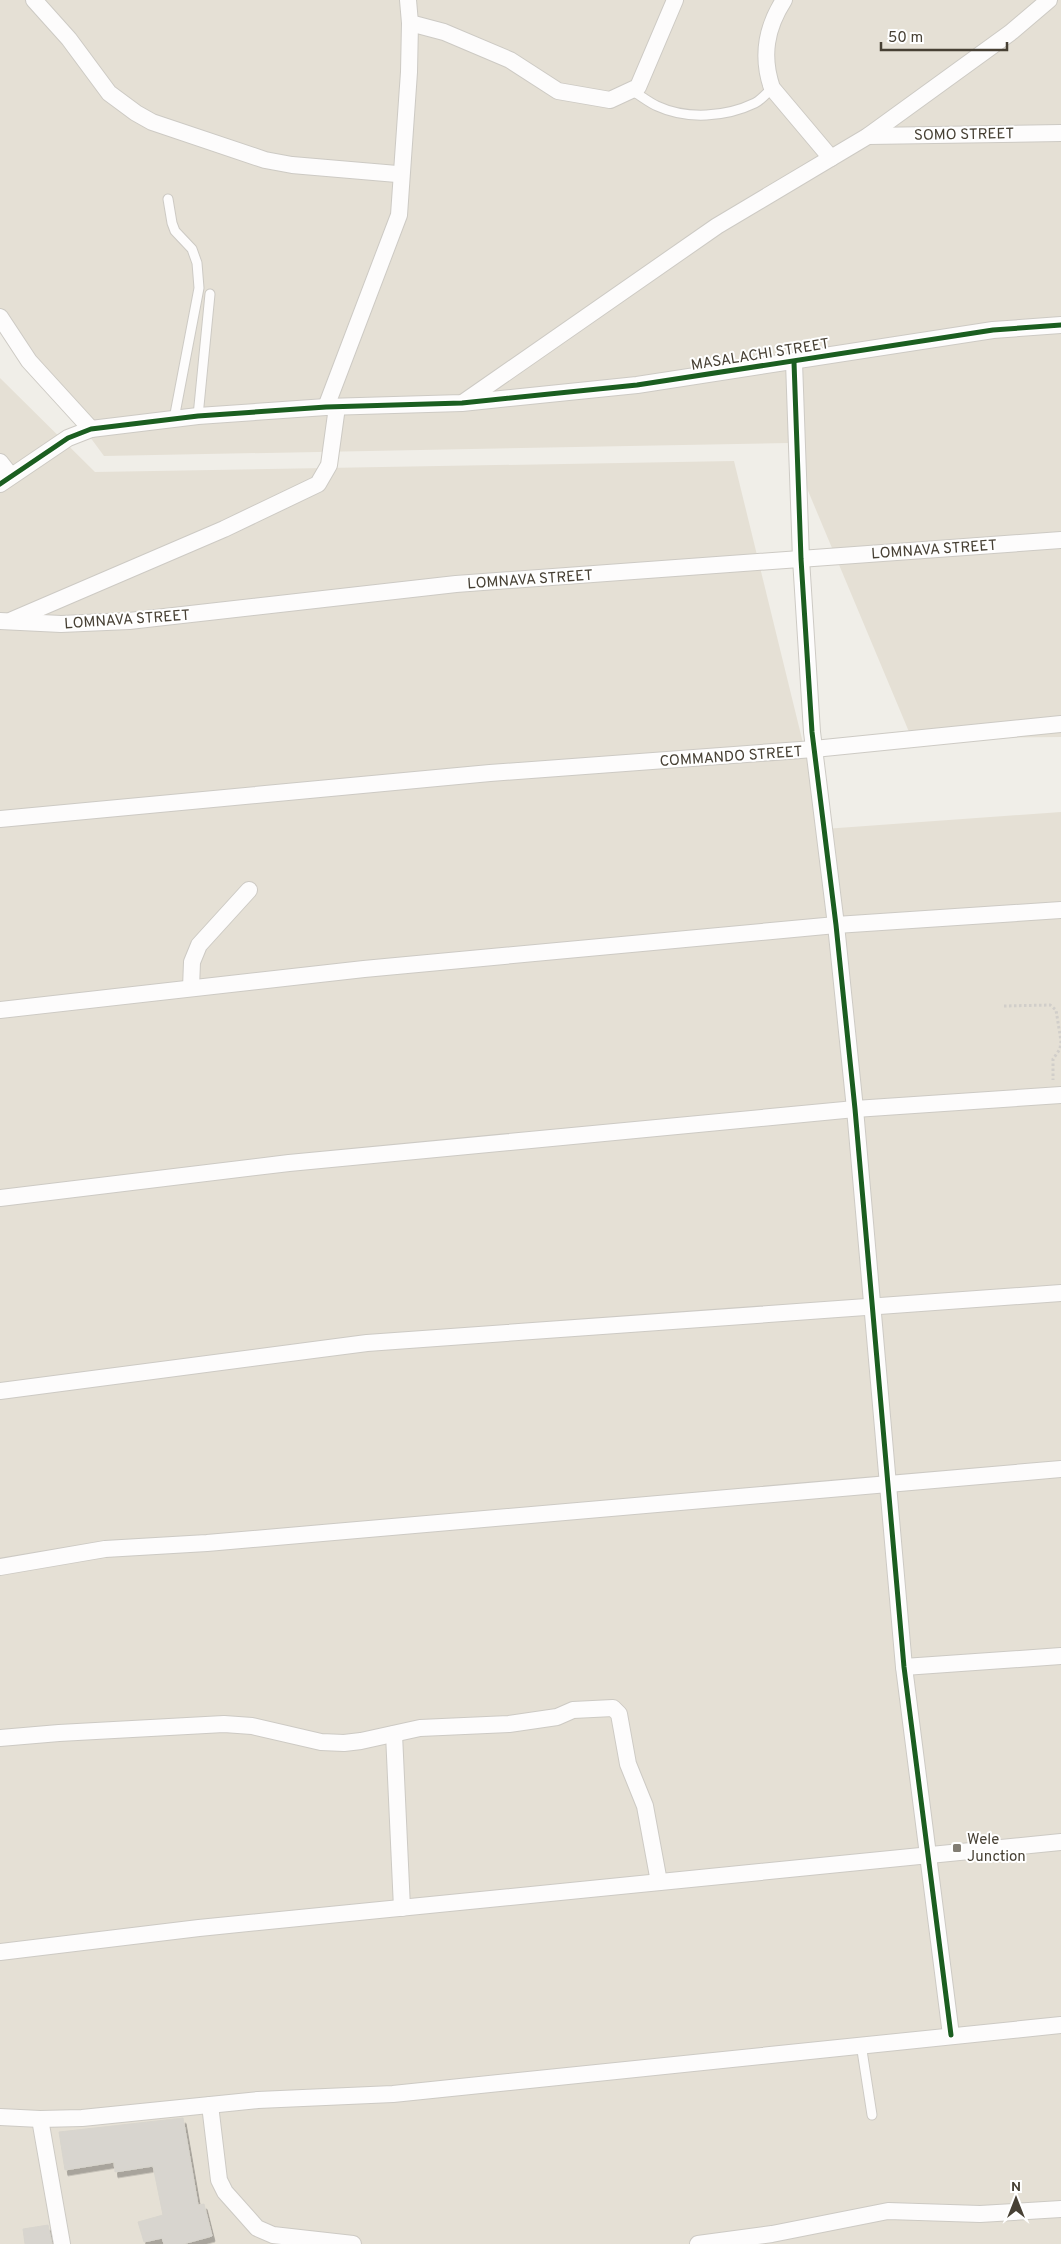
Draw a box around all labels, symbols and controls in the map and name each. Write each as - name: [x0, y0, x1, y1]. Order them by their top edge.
- scale bar: [881, 20, 1007, 52]
- text: 50 m: [888, 29, 923, 48]
- street label: SOMO STREET: [914, 125, 1014, 146]
- street label: MASALACHI STREET: [690, 335, 831, 376]
- street label: LOMNAVA STREET: [871, 537, 998, 564]
- street label: LOMNAVA STREET: [467, 567, 594, 594]
- street label: LOMNAVA STREET: [64, 607, 191, 634]
- street label: COMMANDO STREET: [659, 743, 803, 772]
- place label: Wele Junction: [967, 1831, 1026, 1867]
- marker: Wele Junction: [951, 1842, 963, 1854]
- north arrow: [991, 2174, 1041, 2224]
- text: N: [1011, 2179, 1021, 2196]

